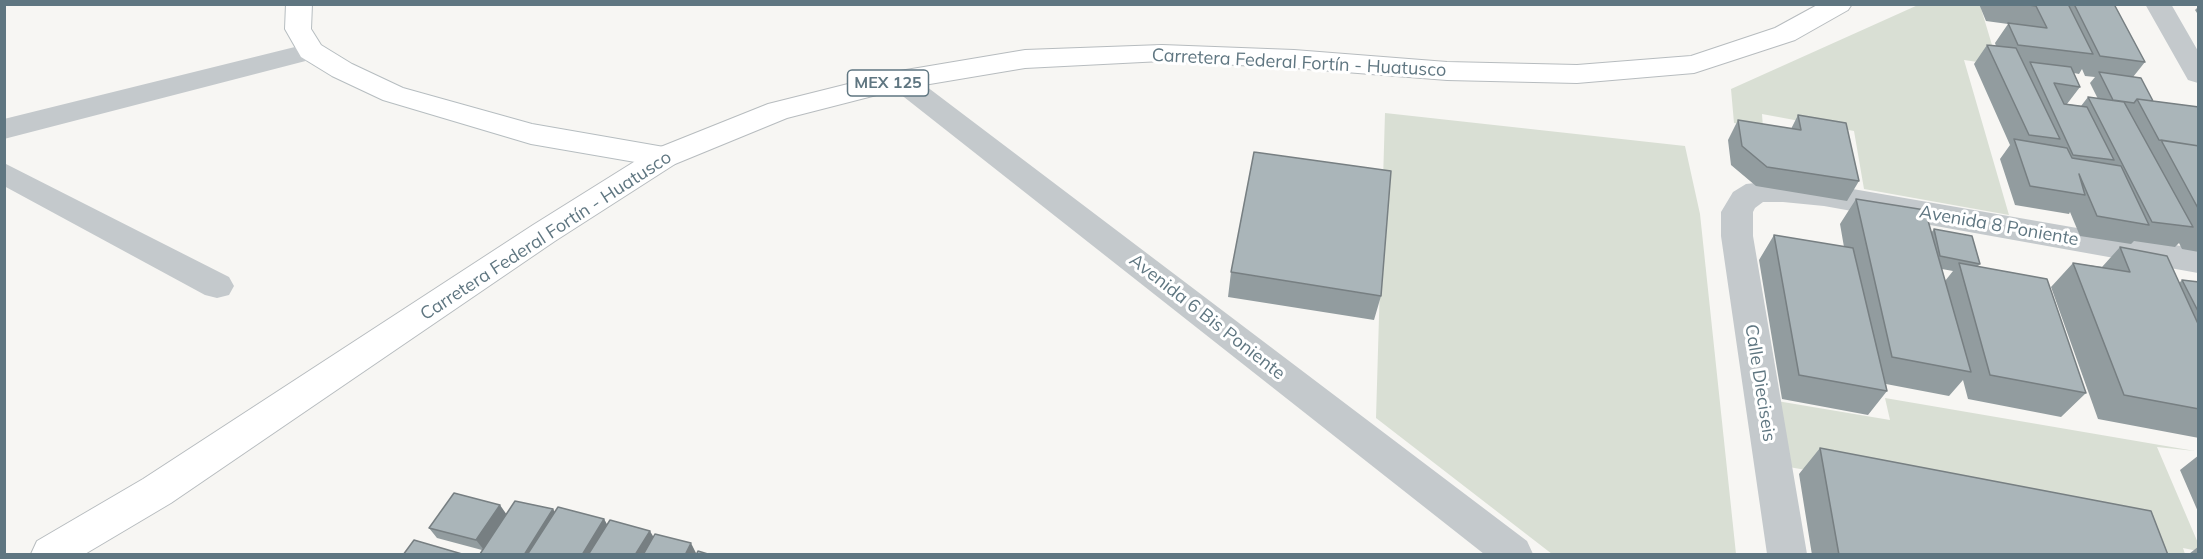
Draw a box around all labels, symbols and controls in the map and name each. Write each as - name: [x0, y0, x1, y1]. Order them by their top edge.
- street label: Carretera Federal Fortín - Huatusco: [1151, 45, 1447, 81]
- road number: MEX 125: [848, 70, 928, 96]
- street label: Carretera Federal Fortín - Huatusco: [417, 147, 675, 325]
- street label: Avenida 8 Poniente: [1918, 201, 2080, 251]
- street label: Avenida 6 Bis Poniente: [1125, 250, 1289, 384]
- street label: Calle Dieciseis: [1740, 323, 1780, 443]

